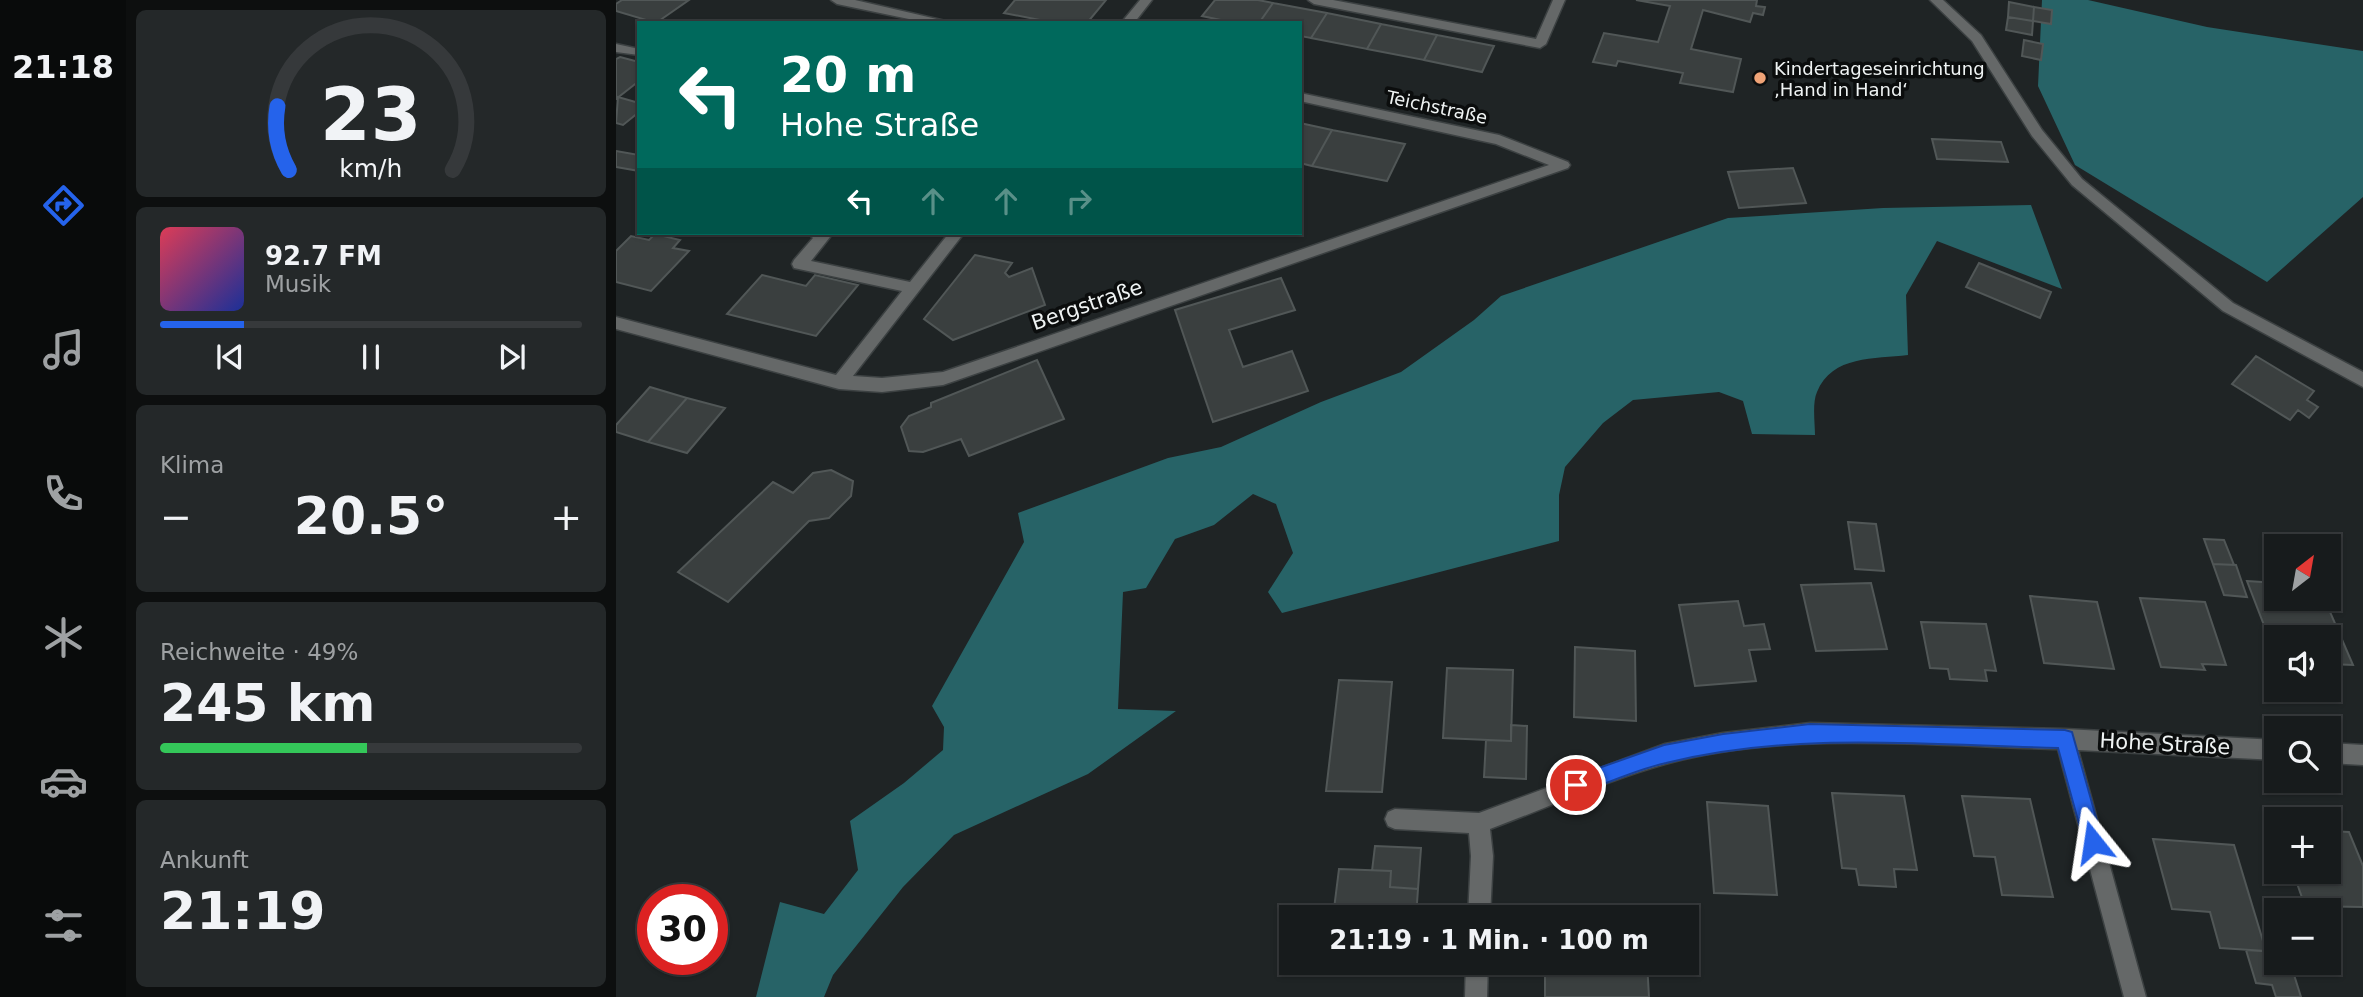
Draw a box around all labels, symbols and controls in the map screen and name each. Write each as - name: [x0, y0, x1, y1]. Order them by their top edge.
- text: 20 m: [780, 47, 916, 104]
- text: 21:18: [12, 48, 114, 86]
- icon: left: [665, 49, 756, 140]
- place label: Kindertageseinrichtung ‚Hand in Hand‘: [1774, 58, 1985, 100]
- marker: Kindertageseinrichtung ‚Hand in Hand‘: [1752, 70, 1768, 86]
- text: 23: [320, 72, 422, 157]
- street label: Teichstraße: [1384, 86, 1489, 128]
- text: Hohe Straße: [780, 106, 979, 144]
- text: km/h: [339, 154, 403, 183]
- icon: directions: [39, 181, 88, 230]
- icon: left: [841, 182, 879, 220]
- icon: ahead: [914, 182, 952, 220]
- icon: ahead: [987, 182, 1025, 220]
- icon: right: [1060, 182, 1098, 220]
- text: 92.7 FM: [265, 241, 382, 271]
- text: Musik: [265, 271, 331, 297]
- street label: Bergstraße: [1028, 275, 1146, 335]
- icon: music: [39, 325, 88, 374]
- icon: previous: [211, 338, 249, 376]
- icon: pause: [352, 338, 390, 376]
- icon: next: [493, 338, 531, 376]
- text: Klima: [160, 452, 224, 478]
- icon: phone: [39, 469, 88, 518]
- text: 20.5°: [294, 486, 448, 546]
- text: −: [160, 495, 192, 539]
- text: +: [550, 495, 582, 539]
- north arrow: [2264, 534, 2342, 611]
- map controls: [2264, 534, 2341, 975]
- icon: climate: [39, 613, 88, 662]
- button: sound: [2264, 625, 2341, 702]
- text: Reichweite · 49%: [160, 639, 358, 665]
- text: 245 km: [160, 673, 375, 733]
- button: search: [2264, 716, 2341, 793]
- street label: Hohe Straße: [2099, 729, 2231, 759]
- pin: [1546, 755, 1606, 815]
- icon: car: [39, 757, 88, 806]
- icon: arrive: [1557, 766, 1595, 804]
- position arrow: [2056, 805, 2130, 879]
- button: +: [2264, 807, 2341, 884]
- text: Ankunft: [160, 847, 249, 873]
- text: 21:19: [160, 881, 326, 941]
- speed limit sign: 30: [637, 884, 728, 975]
- button: −: [2264, 898, 2341, 975]
- icon: filters: [39, 901, 88, 950]
- text: 21:19 · 1 Min. · 100 m: [1329, 925, 1649, 955]

